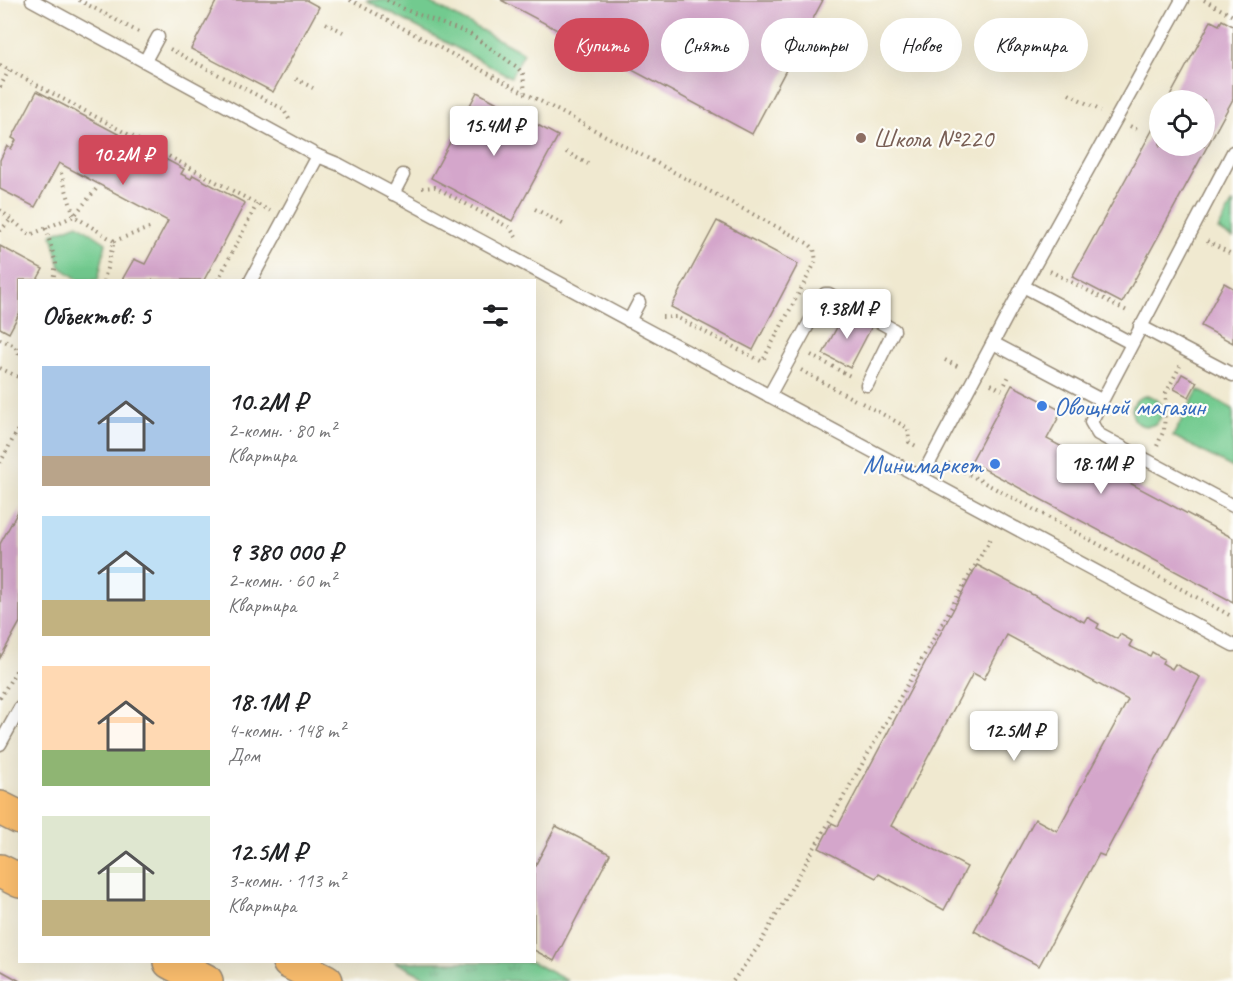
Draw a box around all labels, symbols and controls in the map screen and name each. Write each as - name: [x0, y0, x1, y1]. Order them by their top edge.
- chip: Купить: [554, 18, 649, 72]
- chip: Снять: [661, 18, 749, 72]
- chip: Фильтры: [761, 18, 868, 72]
- chip: Новое: [880, 18, 962, 72]
- chip: Квартира: [974, 18, 1088, 72]
- map controls: [1149, 90, 1215, 156]
- button: locate: [1149, 90, 1215, 156]
- pin: 15.4M ₽: [439, 106, 549, 157]
- text: 15.4M ₽: [464, 113, 524, 138]
- place label: Школа №220: [873, 122, 996, 155]
- marker: Школа №220: [854, 131, 868, 145]
- pin: 10.2M ₽: [68, 135, 178, 186]
- text: 10.2M ₽: [93, 142, 153, 167]
- pin: 9.38M ₽: [792, 289, 902, 340]
- text: 9.38M ₽: [817, 296, 877, 321]
- text: Объектов: 5: [42, 299, 150, 332]
- icon: filters: [479, 299, 512, 332]
- text: 10.2M ₽: [228, 385, 307, 418]
- icon: home: [90, 390, 162, 462]
- place label: Овощной магазин: [1054, 390, 1207, 423]
- marker: Овощной магазин: [1035, 399, 1049, 413]
- text: 2-комн. · 80 m²: [228, 418, 336, 443]
- text: Квартира: [228, 443, 296, 468]
- pin: 18.1M ₽: [1046, 444, 1156, 495]
- place label: Минимаркет: [863, 448, 985, 481]
- text: 18.1M ₽: [1071, 451, 1131, 476]
- marker: Минимаркет: [988, 457, 1002, 471]
- text: 9 380 000 ₽: [228, 535, 342, 568]
- icon: home: [90, 540, 162, 612]
- text: 2-комн. · 60 m²: [228, 568, 336, 593]
- text: Квартира: [228, 593, 296, 618]
- text: 18.1M ₽: [228, 685, 307, 718]
- icon: home: [90, 690, 162, 762]
- pin: 12.5M ₽: [959, 711, 1069, 762]
- text: 4-комн. · 148 m²: [228, 718, 345, 743]
- text: 12.5M ₽: [984, 718, 1044, 743]
- text: Дом: [228, 743, 260, 768]
- text: 12.5M ₽: [228, 835, 307, 868]
- icon: home: [90, 840, 162, 912]
- text: 3-комн. · 113 m²: [228, 868, 345, 893]
- text: Квартира: [228, 893, 296, 918]

